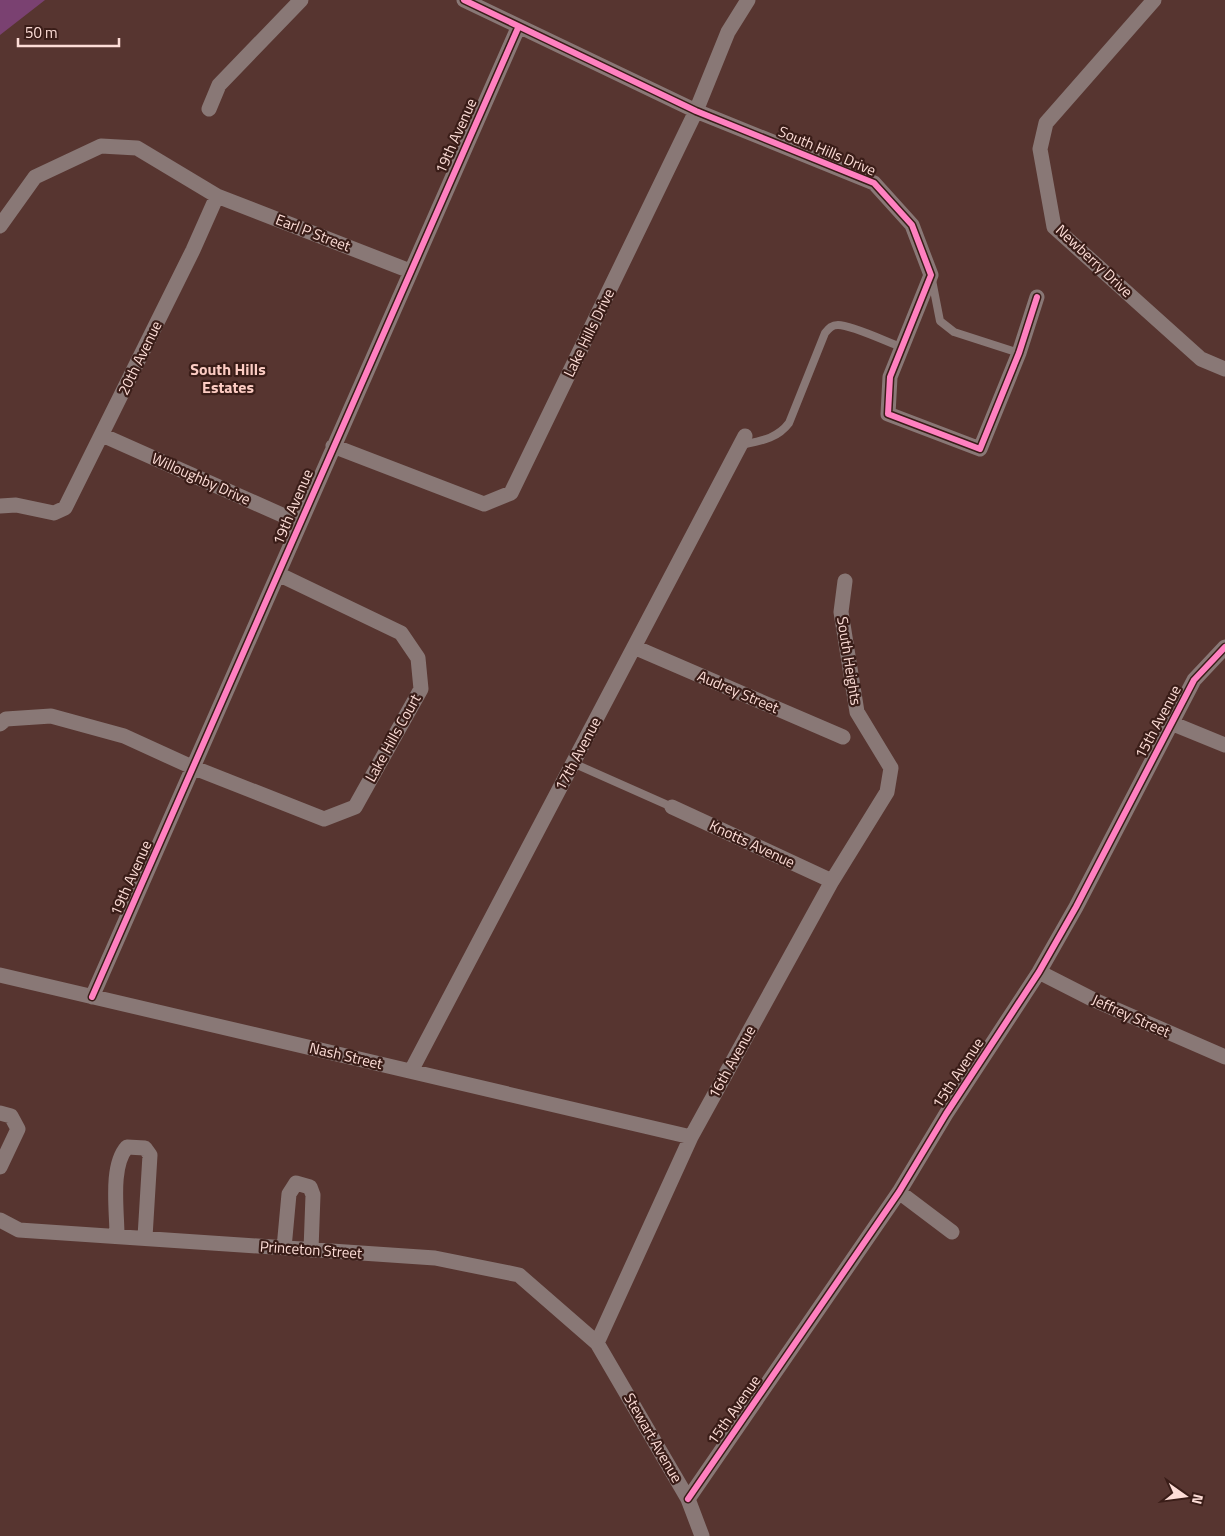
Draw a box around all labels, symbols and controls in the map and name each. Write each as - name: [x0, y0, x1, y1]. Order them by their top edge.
- scale bar: [18, 15, 119, 47]
- text: 50 m: [25, 21, 58, 44]
- street label: 19th Avenue: [429, 94, 482, 177]
- street label: South Hills Drive: [775, 120, 880, 181]
- street label: Earl P Street: [272, 208, 355, 258]
- street label: Newberry Drive: [1051, 219, 1138, 303]
- street label: Lake Hills Drive: [557, 285, 620, 381]
- street label: 20th Avenue: [112, 317, 167, 399]
- district label: South Hills Estates: [190, 357, 266, 399]
- street label: Willoughby Drive: [148, 446, 254, 511]
- street label: 19th Avenue: [266, 465, 319, 548]
- street label: South Heights: [831, 615, 868, 707]
- street label: Audrey Street: [694, 664, 783, 719]
- street label: 15th Avenue: [1129, 681, 1187, 763]
- street label: Lake Hills Court: [359, 689, 427, 786]
- street label: 17th Avenue: [549, 713, 607, 795]
- street label: Knotts Avenue: [706, 814, 799, 873]
- street label: 19th Avenue: [104, 836, 157, 919]
- street label: Jeffrey Street: [1088, 988, 1175, 1043]
- street label: 16th Avenue: [702, 1021, 761, 1102]
- street label: 15th Avenue: [926, 1033, 989, 1113]
- street label: Nash Street: [307, 1036, 386, 1075]
- street label: Princeton Street: [259, 1234, 364, 1265]
- street label: 15th Avenue: [701, 1370, 766, 1449]
- street label: Stewart Avenue: [618, 1389, 688, 1487]
- north arrow: [1160, 1471, 1210, 1521]
- text: N: [1187, 1492, 1209, 1507]

